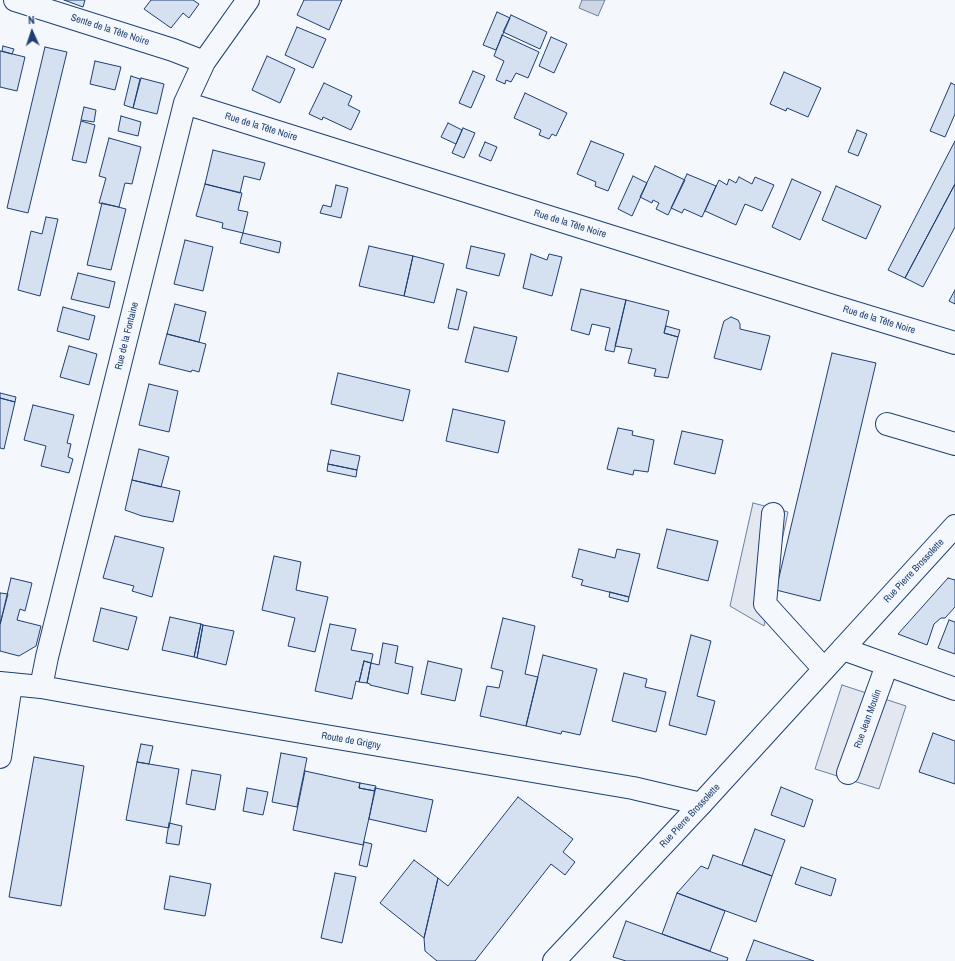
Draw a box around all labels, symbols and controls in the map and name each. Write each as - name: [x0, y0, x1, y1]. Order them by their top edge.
- north arrow: [12, 12, 52, 52]
- street label: Sente de la Tête Noire: [69, 12, 151, 48]
- text: N: [28, 13, 35, 27]
- street label: Rue de la Tête Noire: [223, 110, 299, 144]
- street label: Rue de la Tête Noire: [532, 207, 608, 241]
- street label: Rue de la Fontaine: [113, 301, 141, 371]
- street label: Rue de la Tête Noire: [841, 303, 917, 337]
- street label: Rue Pierre Brossolette: [881, 537, 947, 605]
- street label: Rue Jean Moulin: [852, 688, 884, 750]
- street label: Route de Grigny: [320, 730, 382, 752]
- street label: Rue Pierre Brossolette: [657, 782, 723, 850]

